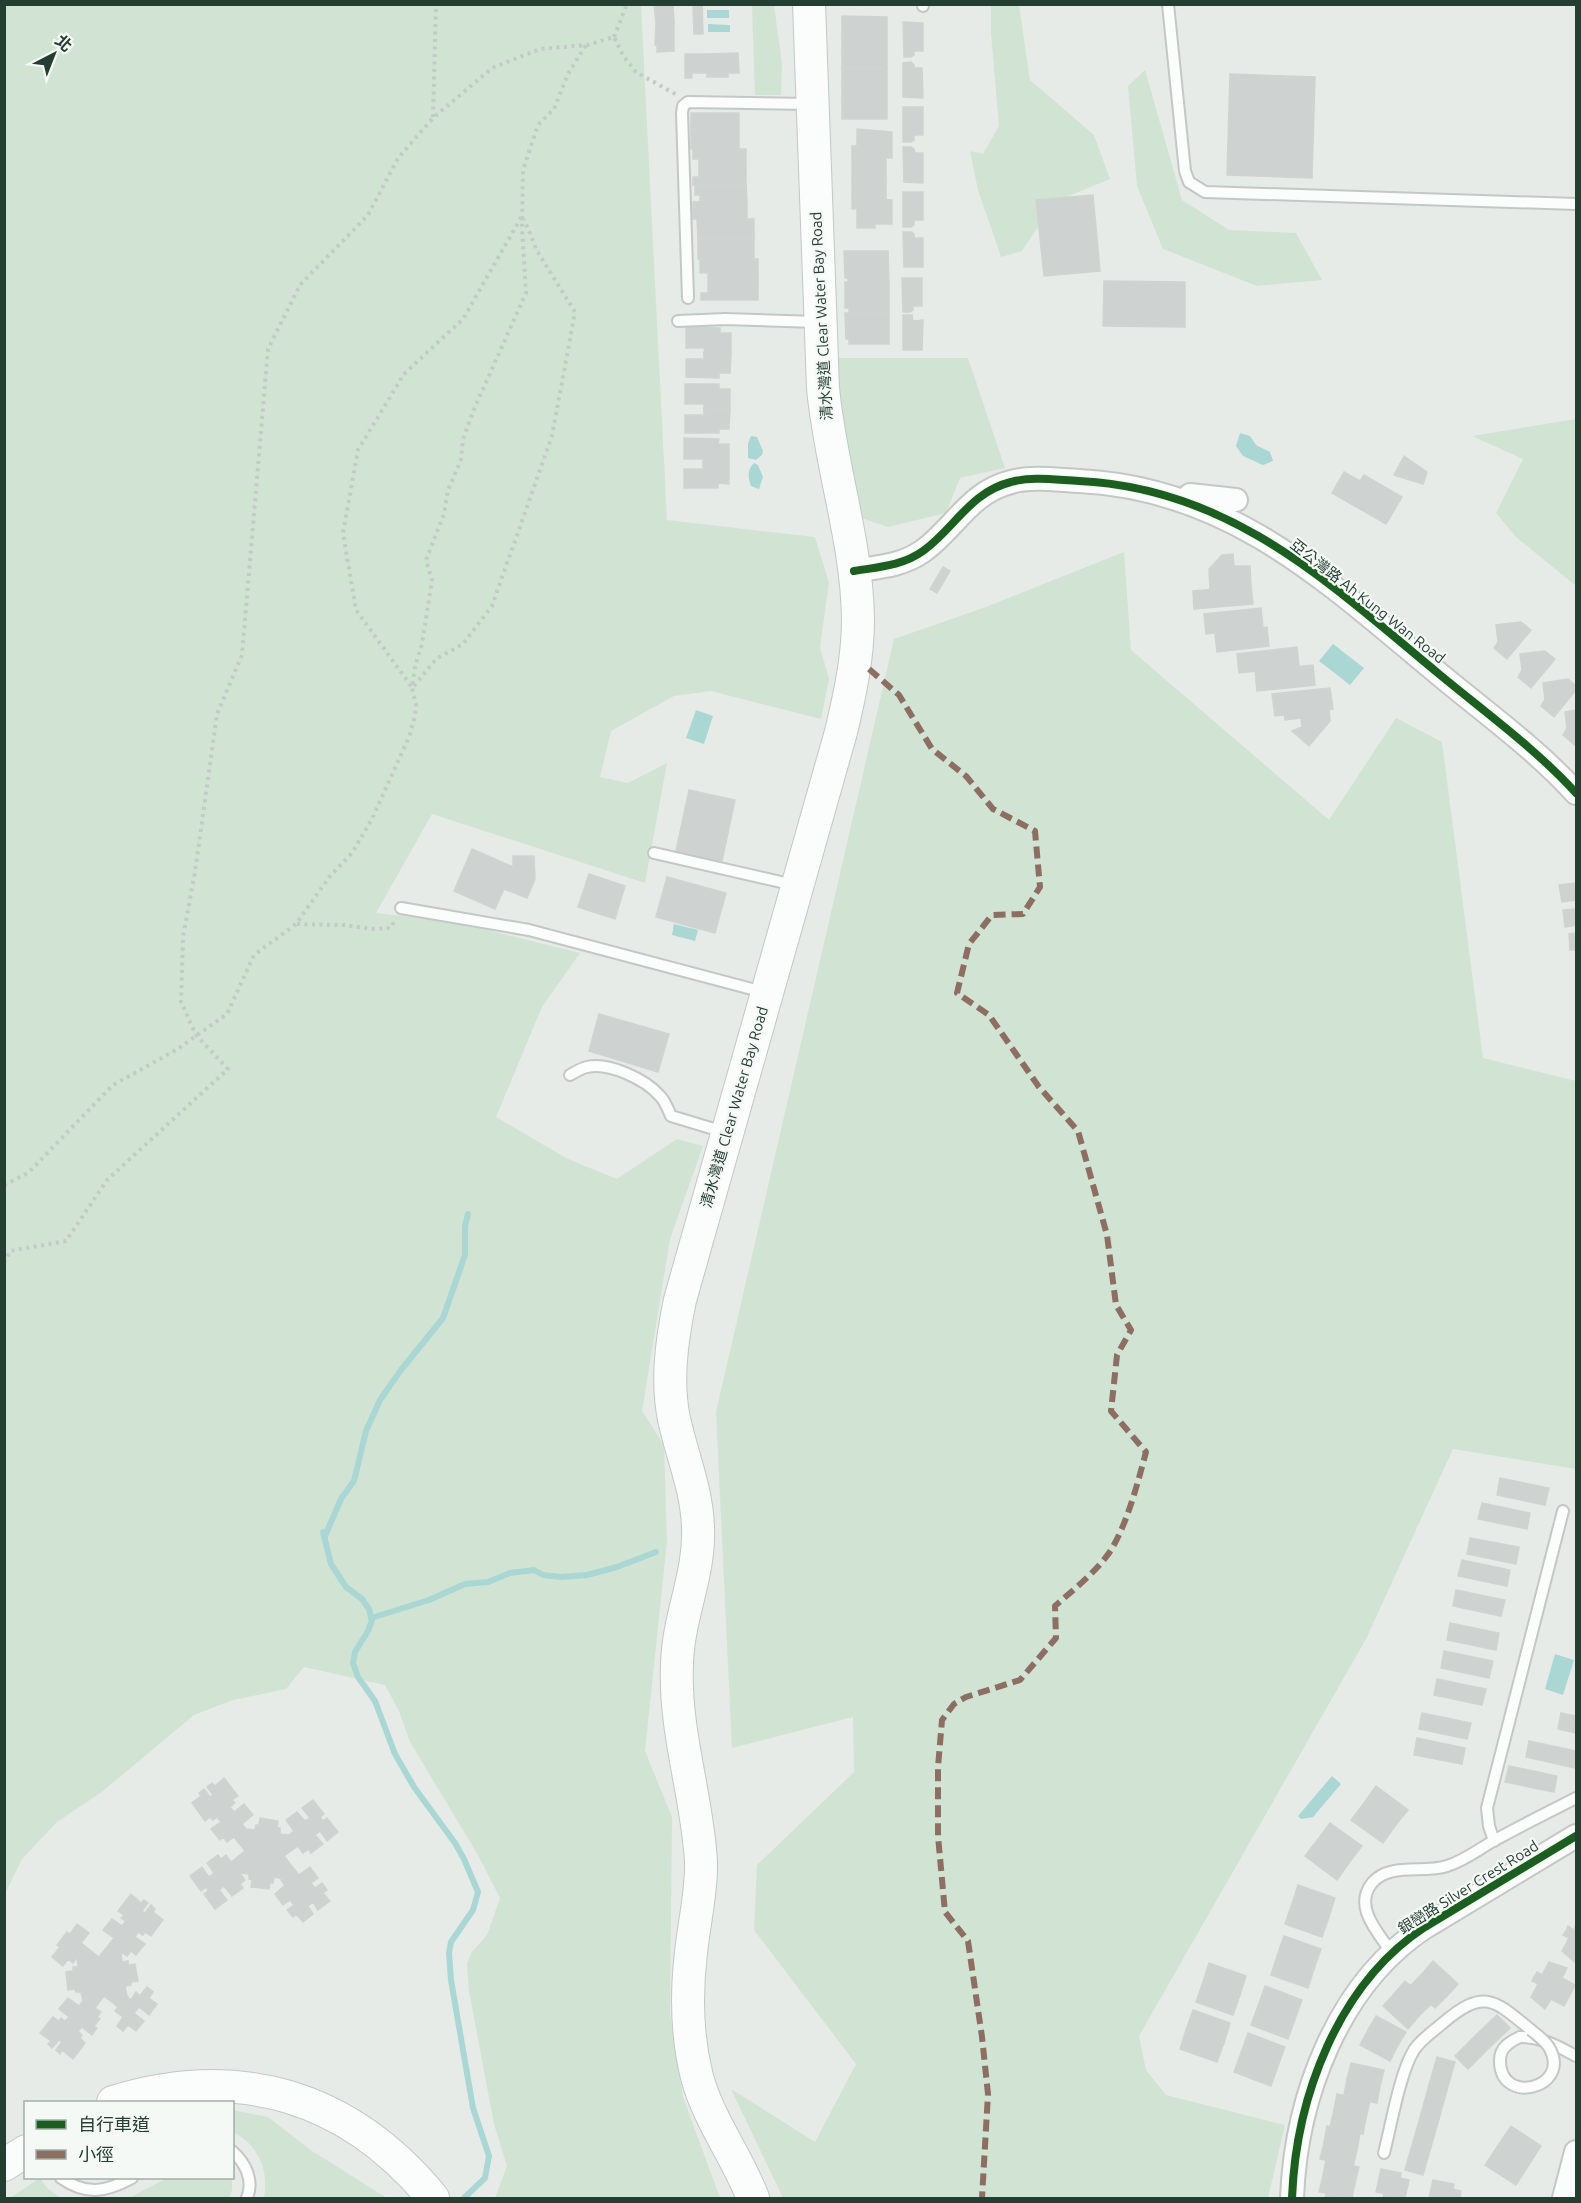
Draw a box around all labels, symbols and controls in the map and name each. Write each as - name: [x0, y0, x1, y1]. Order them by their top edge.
- north arrow: [24, 24, 84, 84]
- text: 北: [52, 31, 76, 55]
- street label: 清水灣道 Clear Water Bay Road: [807, 211, 835, 421]
- street label: 亞公灣路 Ah Kung Wan Road: [1287, 535, 1449, 667]
- street label: 清水灣道 Clear Water Bay Road: [697, 1004, 771, 1210]
- street label: 銀巒路 Silver Crest Road: [1395, 1837, 1541, 1937]
- legend: [24, 2101, 234, 2179]
- text: 自行車道: [78, 2114, 150, 2134]
- text: 小徑: [78, 2144, 114, 2164]

